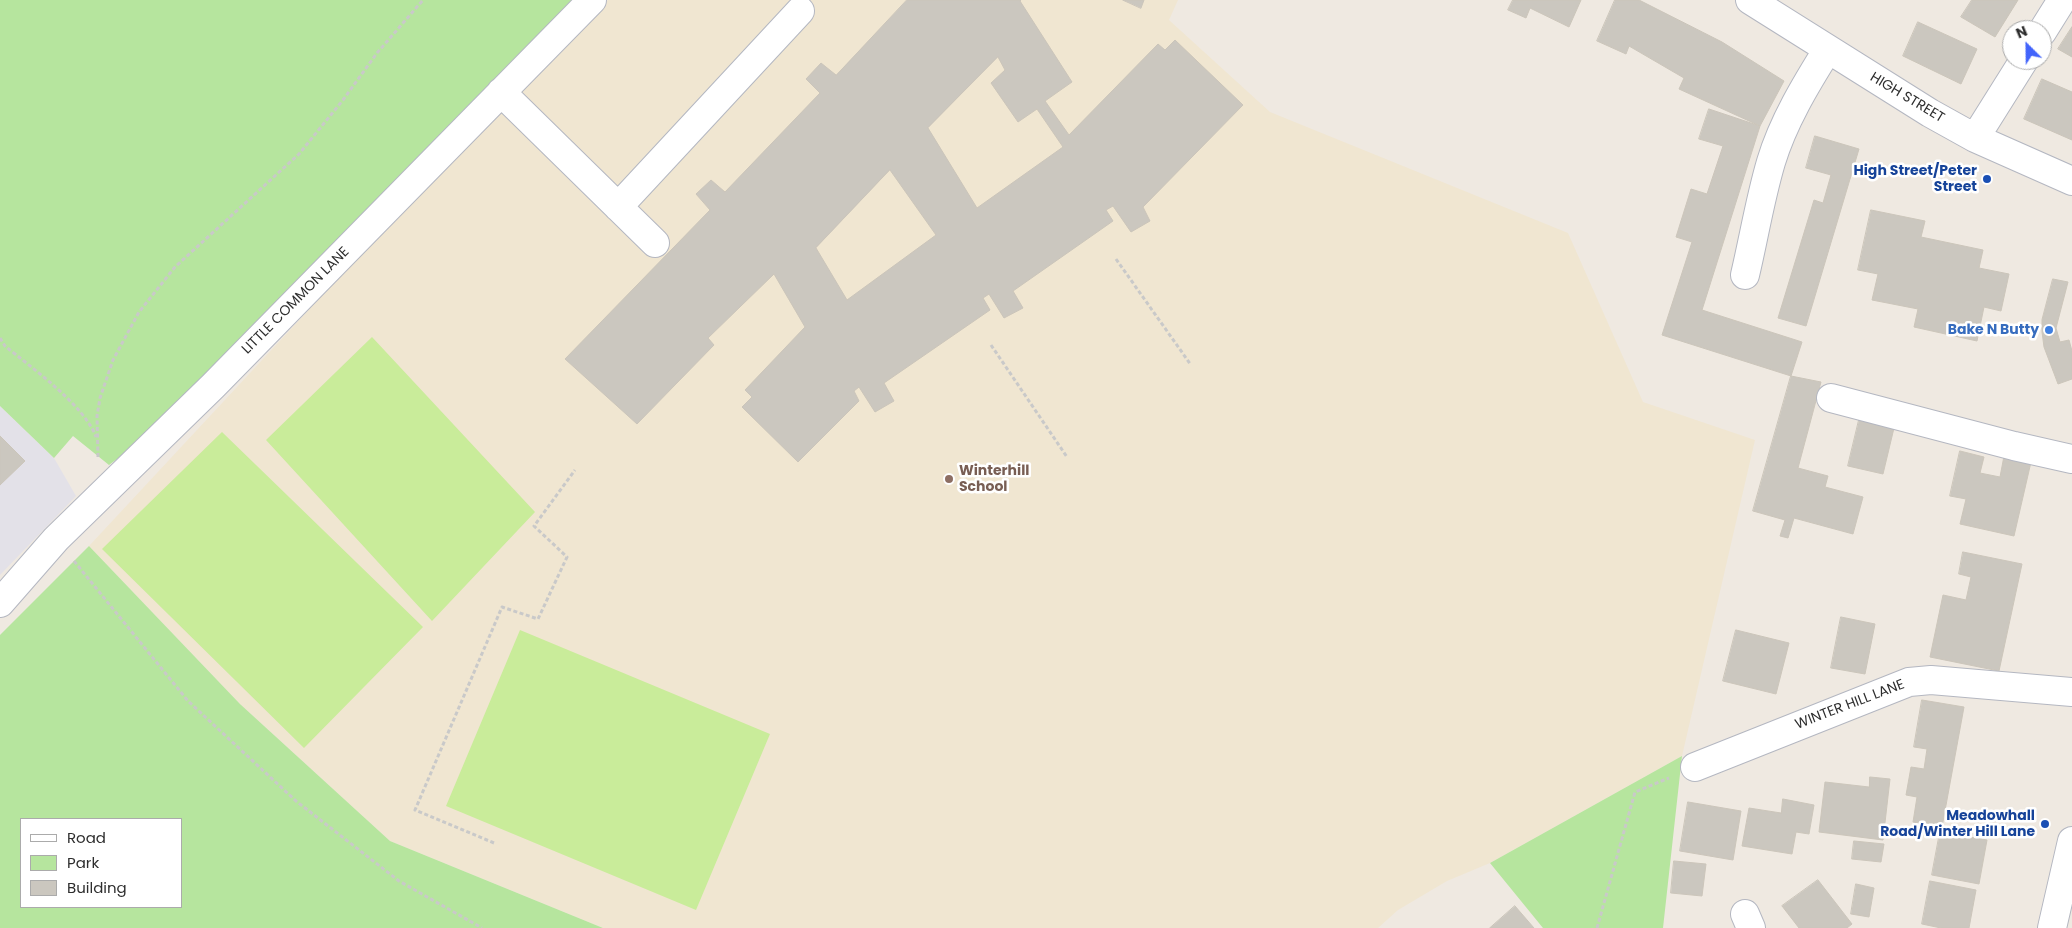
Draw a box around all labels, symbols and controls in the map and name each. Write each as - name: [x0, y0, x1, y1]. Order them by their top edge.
- north arrow: [2002, 20, 2052, 70]
- text: N: [2013, 21, 2030, 43]
- street label: HIGH STREET: [1867, 69, 1947, 127]
- place label: High Street/Peter Street: [1854, 163, 1977, 196]
- marker: High Street/Peter Street: [1981, 173, 1993, 185]
- street label: LITTLE COMMON LANE: [239, 244, 353, 358]
- place label: Bake N Butty: [1948, 322, 2039, 338]
- marker: Bake N Butty: [2043, 324, 2055, 336]
- place label: Winterhill School: [959, 463, 1029, 496]
- marker: Winterhill School: [943, 473, 955, 485]
- street label: WINTER HILL LANE: [1793, 676, 1907, 734]
- place label: Meadowhall Road/Winter Hill Lane: [1880, 808, 2035, 840]
- legend: [20, 818, 182, 908]
- marker: Meadowhall Road/Winter Hill Lane: [2039, 818, 2051, 830]
- text: Road: [67, 827, 106, 848]
- text: Park: [67, 852, 99, 873]
- text: Building: [67, 877, 127, 898]

